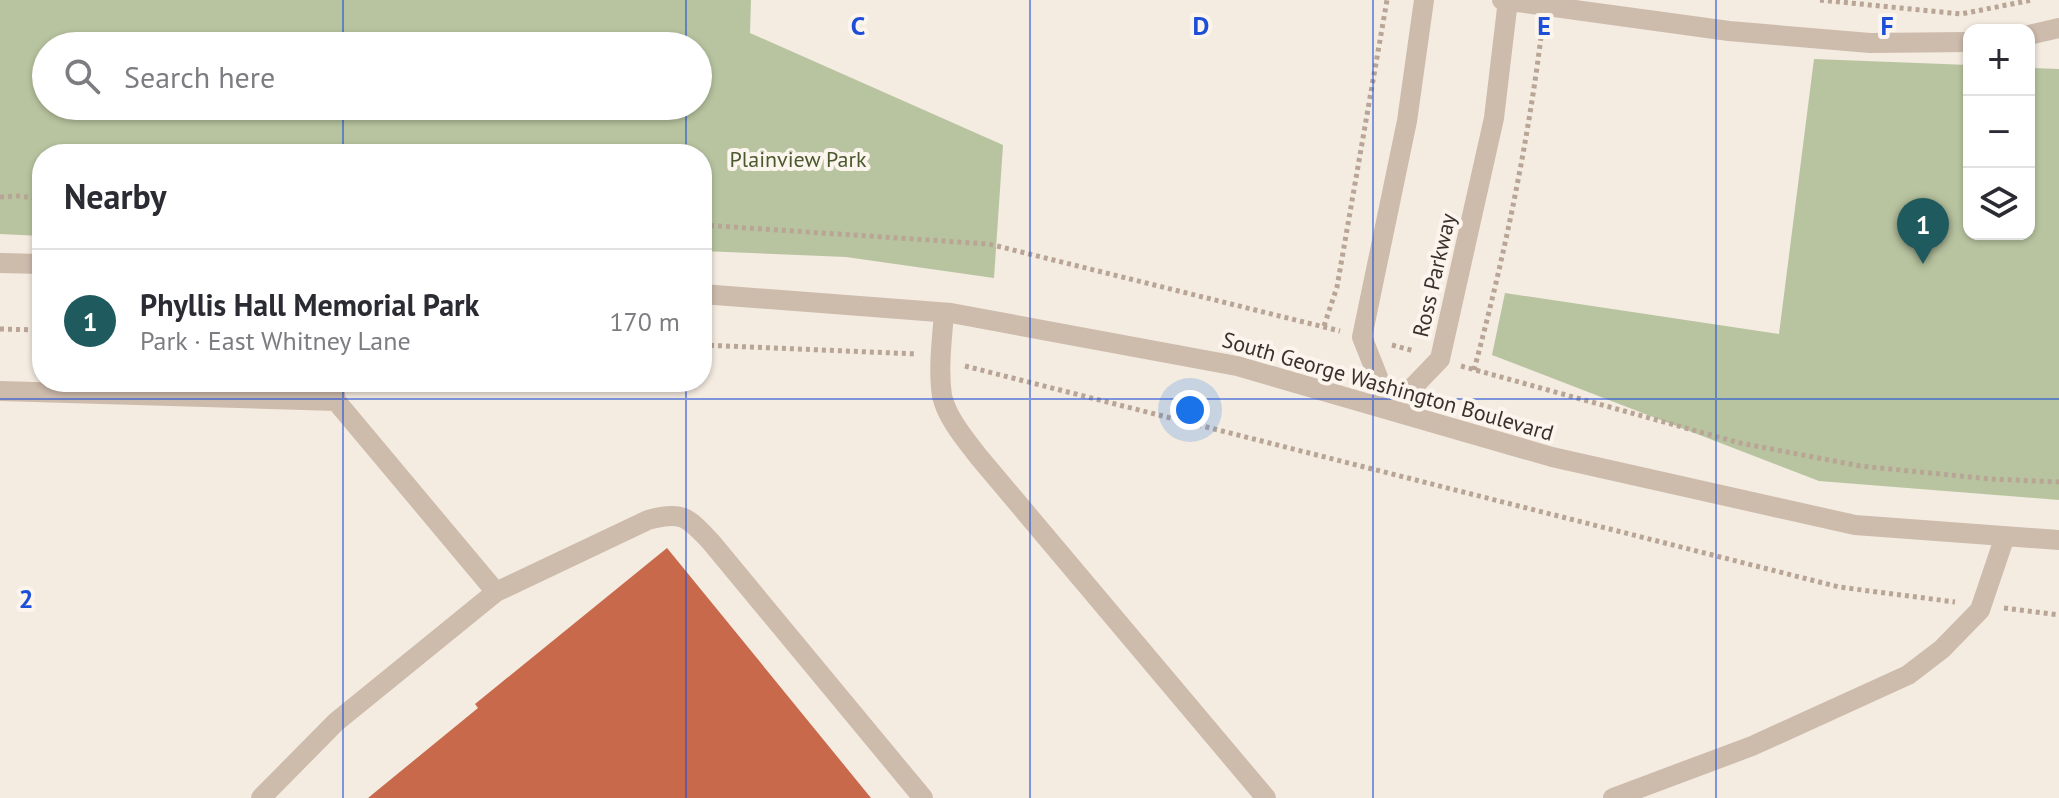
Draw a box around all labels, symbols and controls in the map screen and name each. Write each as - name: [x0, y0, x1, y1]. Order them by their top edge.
- text: C: [851, 9, 865, 42]
- text: D: [1193, 9, 1209, 42]
- text: E: [1537, 9, 1551, 42]
- text: F: [1880, 9, 1894, 42]
- map controls: [1963, 24, 2035, 240]
- button: +: [1963, 24, 2035, 96]
- search box: [32, 32, 712, 120]
- icon: search: [60, 54, 104, 98]
- text: Search here: [124, 57, 275, 96]
- button: −: [1963, 96, 2035, 168]
- park label: Plainview Park: [730, 145, 867, 173]
- button: layers: [1963, 168, 2035, 240]
- text: Nearby: [64, 174, 166, 218]
- pin: 1: [1897, 198, 1949, 264]
- street label: Ross Parkway: [1406, 210, 1462, 340]
- text: Phyllis Hall Memorial Park: [140, 285, 479, 324]
- text: 1: [83, 305, 97, 338]
- text: 170 m: [609, 305, 680, 338]
- text: Park · East Whitney Lane: [140, 324, 411, 357]
- street label: South George Washington Boulevard: [1219, 325, 1557, 447]
- your location: [1170, 390, 1210, 430]
- text: 2: [19, 582, 33, 615]

